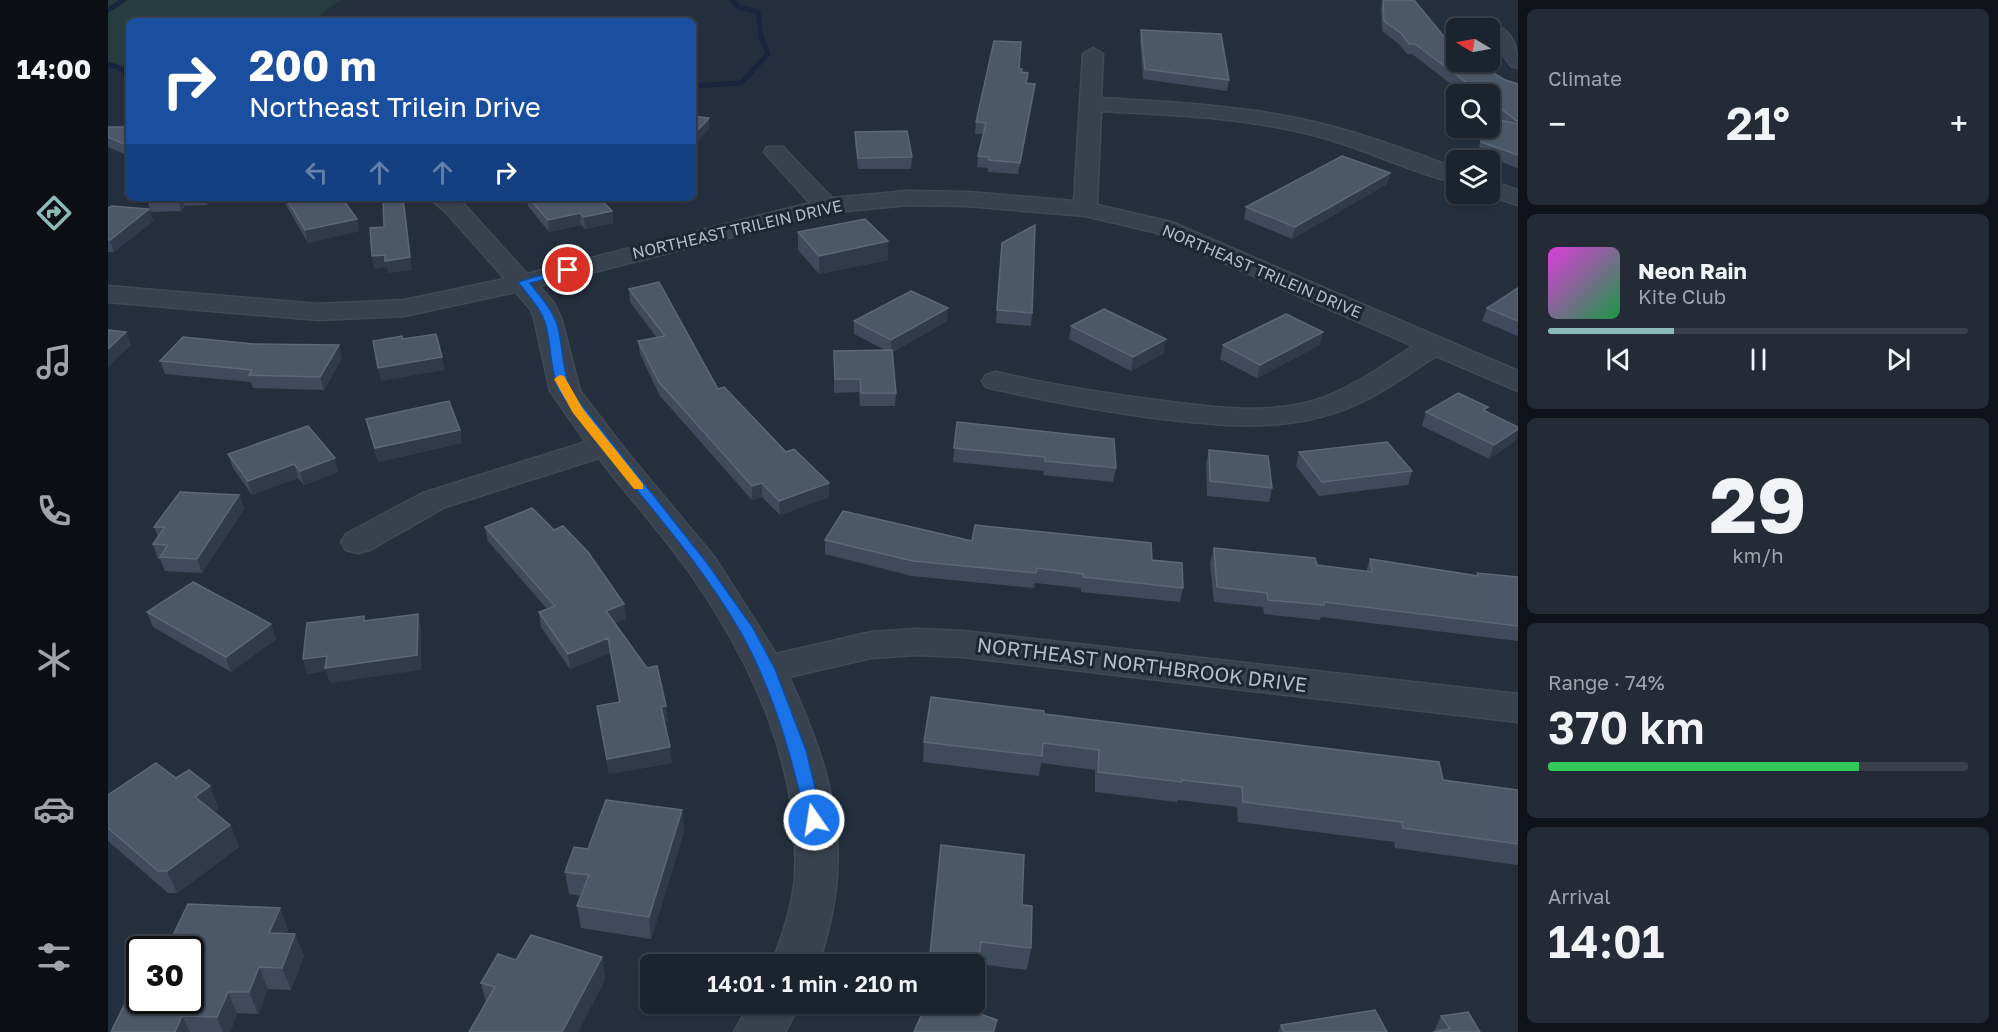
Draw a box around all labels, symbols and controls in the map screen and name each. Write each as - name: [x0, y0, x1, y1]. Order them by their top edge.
- north arrow: [1446, 18, 1500, 72]
- map controls: [1446, 18, 1500, 204]
- text: 200 m: [249, 40, 376, 90]
- icon: right: [150, 42, 228, 120]
- text: 14:00: [17, 53, 91, 85]
- text: Climate: [1548, 66, 1622, 90]
- button: search: [1446, 84, 1500, 138]
- text: Northeast Trilein Drive: [249, 91, 541, 123]
- text: 21°: [1726, 96, 1790, 150]
- text: −: [1548, 104, 1566, 143]
- text: +: [1950, 104, 1968, 143]
- button: layers: [1446, 150, 1500, 204]
- icon: left: [300, 156, 333, 189]
- icon: ahead: [363, 156, 396, 189]
- icon: ahead: [426, 156, 459, 189]
- icon: right: [489, 156, 522, 189]
- icon: directions: [33, 192, 75, 234]
- street label: NORTHEAST TRILEIN DRIVE: [630, 195, 844, 263]
- street label: NORTHEAST TRILEIN DRIVE: [1159, 220, 1365, 322]
- pin: [542, 244, 593, 295]
- icon: arrive: [551, 253, 584, 286]
- text: Neon Rain: [1638, 257, 1747, 284]
- text: Kite Club: [1638, 284, 1726, 308]
- icon: music: [33, 341, 75, 383]
- icon: previous: [1602, 343, 1635, 376]
- icon: pause: [1742, 343, 1775, 376]
- icon: next: [1882, 343, 1915, 376]
- text: 29: [1709, 457, 1807, 550]
- icon: phone: [33, 490, 75, 532]
- text: km/h: [1733, 543, 1783, 567]
- street label: NORTHEAST NORTHBROOK DRIVE: [976, 632, 1308, 696]
- icon: climate: [33, 639, 75, 681]
- text: Range · 74%: [1548, 670, 1665, 694]
- text: 370 km: [1548, 700, 1705, 754]
- icon: car: [33, 788, 75, 830]
- position arrow: [782, 788, 846, 852]
- text: Arrival: [1548, 884, 1611, 908]
- text: 14:01: [1548, 914, 1664, 968]
- icon: filters: [33, 936, 75, 978]
- speed limit sign: 30: [126, 936, 204, 1014]
- text: 14:01 · 1 min · 210 m: [707, 970, 918, 997]

